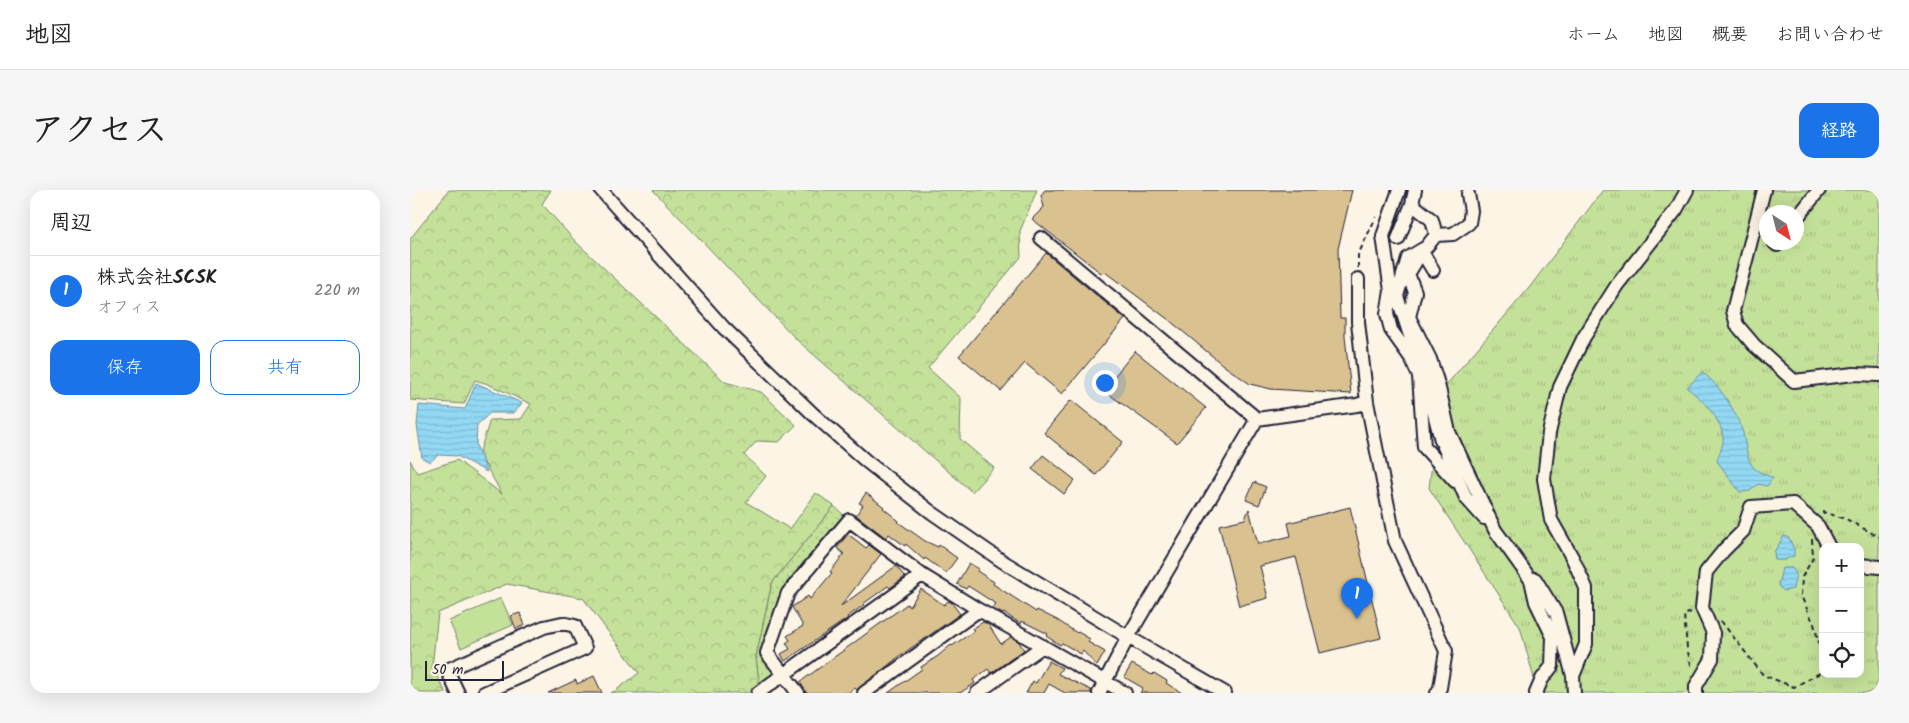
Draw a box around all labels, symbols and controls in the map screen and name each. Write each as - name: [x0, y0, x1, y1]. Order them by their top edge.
- text: 地図: [25, 16, 73, 55]
- text: ホーム: [1567, 21, 1620, 50]
- text: 地図: [1648, 21, 1684, 50]
- text: 概要: [1712, 21, 1748, 50]
- text: お問い合わせ: [1776, 21, 1884, 50]
- button: 経路: [1799, 103, 1879, 158]
- text: アクセス: [30, 104, 168, 160]
- north arrow: [1759, 205, 1804, 250]
- text: 周辺: [50, 207, 92, 240]
- text: 株式会社SCSK: [97, 263, 217, 293]
- text: 1: [64, 278, 68, 303]
- text: 220 m: [314, 278, 360, 303]
- text: オフィス: [97, 295, 161, 320]
- button: 保存: [50, 340, 200, 395]
- button: 共有: [210, 340, 360, 395]
- your location: [1092, 370, 1118, 396]
- map controls: [1819, 543, 1864, 678]
- button: +: [1819, 543, 1864, 588]
- pin: 1: [1341, 578, 1373, 619]
- button: −: [1819, 588, 1864, 633]
- button: locate: [1819, 633, 1864, 678]
- scale bar: [425, 658, 504, 681]
- text: 50 m: [432, 659, 463, 681]

